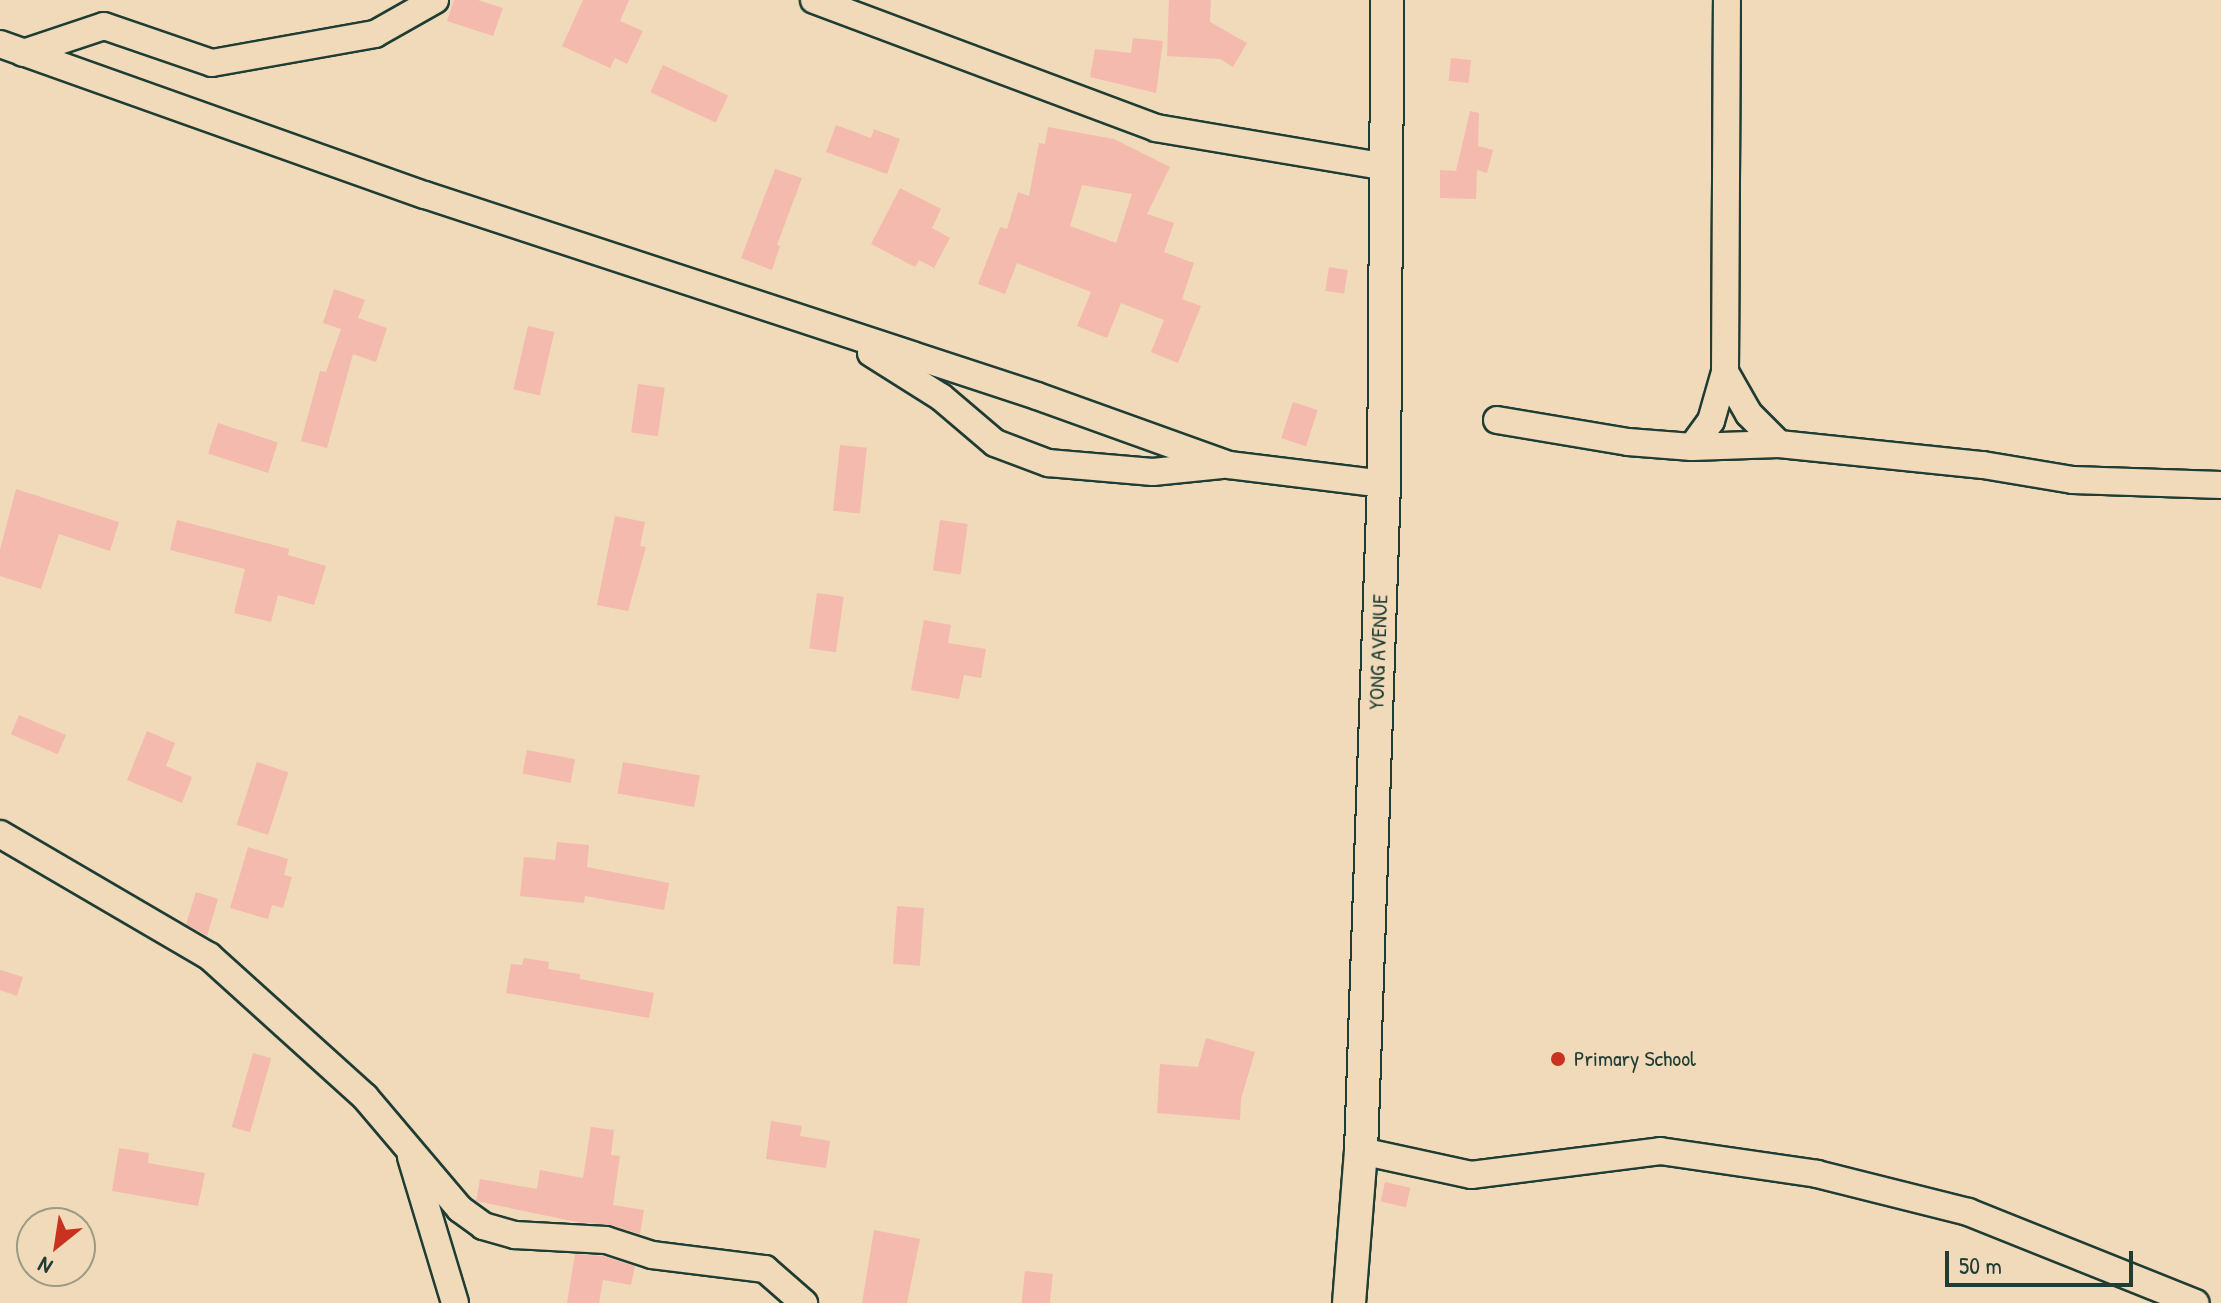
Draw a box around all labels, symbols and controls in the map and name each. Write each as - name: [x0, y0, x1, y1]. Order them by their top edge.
- street label: YONG AVENUE: [1363, 594, 1393, 710]
- place label: Primary School: [1574, 1046, 1696, 1072]
- marker: Primary School: [1549, 1050, 1567, 1068]
- north arrow: [16, 1207, 96, 1287]
- scale bar: [1949, 1235, 2137, 1285]
- text: 50 m: [1959, 1249, 2002, 1281]
- text: N: [32, 1250, 58, 1282]

